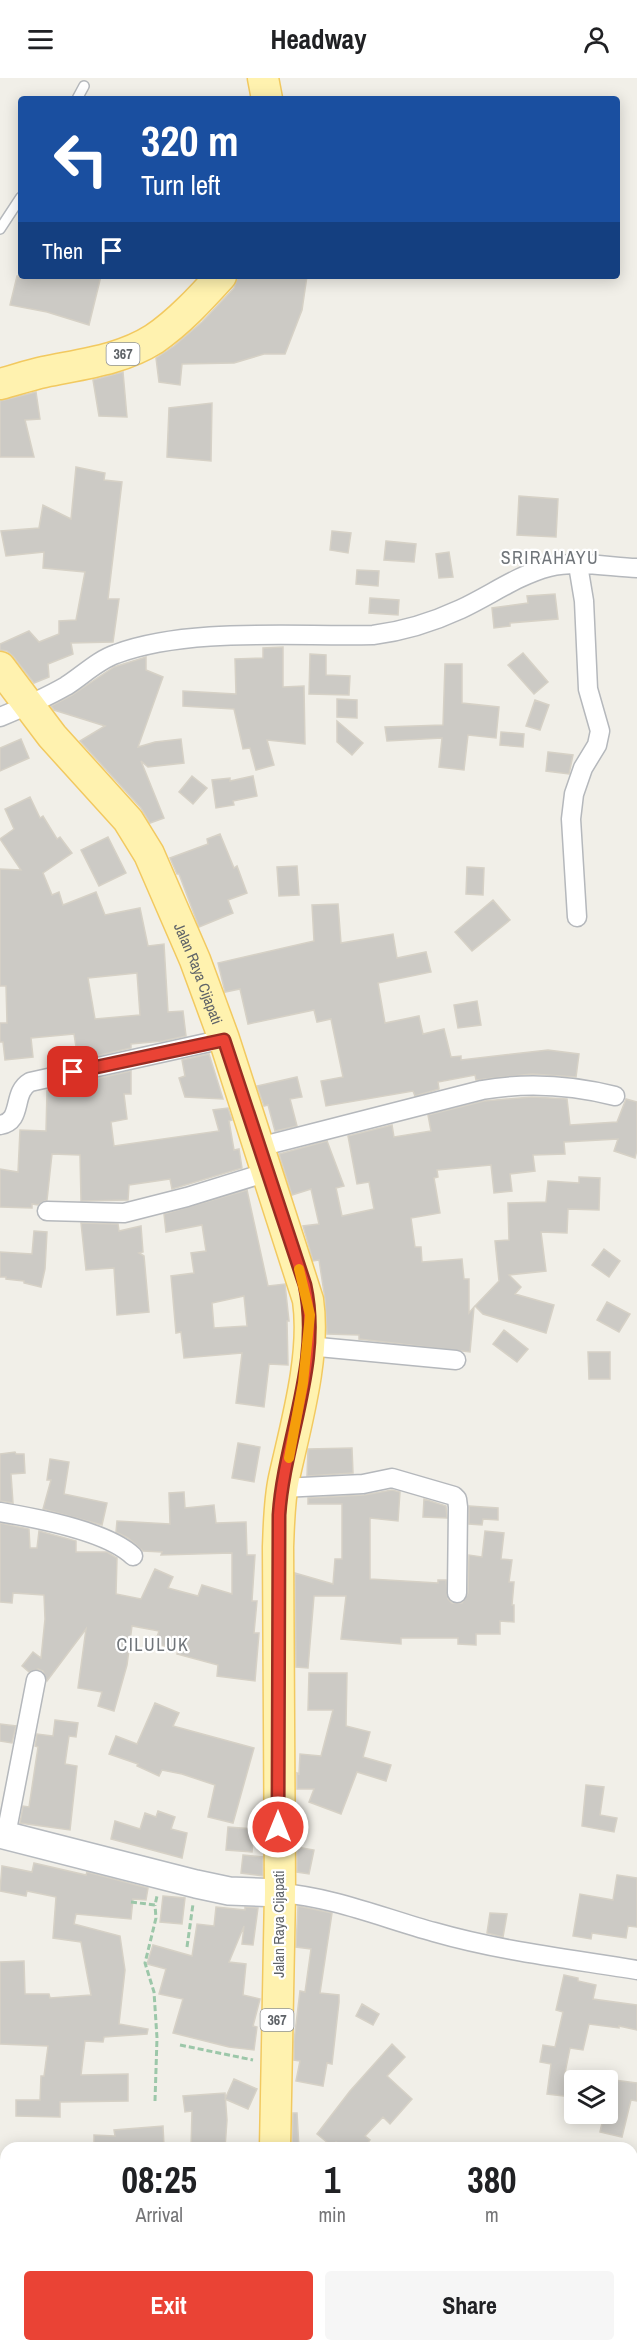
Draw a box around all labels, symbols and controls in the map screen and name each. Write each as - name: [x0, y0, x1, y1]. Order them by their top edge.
- text: Headway: [271, 21, 367, 57]
- icon: menu: [24, 23, 57, 56]
- icon: person: [580, 23, 613, 56]
- text: 320 m: [141, 113, 239, 169]
- icon: left: [42, 120, 120, 198]
- text: Turn left: [141, 167, 220, 203]
- icon: arrive: [95, 234, 128, 267]
- text: Then: [42, 236, 83, 266]
- road number: 367: [106, 343, 140, 365]
- district label: SRIRAHAYU: [501, 545, 599, 570]
- street label: Jalan Raya Cijapati: [169, 919, 228, 1027]
- pin: [47, 1046, 98, 1097]
- icon: arrive: [56, 1055, 89, 1088]
- district label: CILULUK: [117, 1632, 189, 1657]
- position arrow: [246, 1795, 310, 1859]
- street label: Jalan Raya Cijapati: [268, 1870, 289, 1978]
- road number: 367: [260, 2009, 294, 2031]
- map controls: [564, 2070, 618, 2124]
- button: layers: [564, 2070, 618, 2124]
- text: 08:25: [121, 2156, 197, 2204]
- text: 1: [324, 2156, 340, 2204]
- text: 380: [467, 2156, 517, 2204]
- text: Arrival: [136, 2201, 183, 2228]
- text: min: [318, 2201, 346, 2228]
- text: m: [485, 2201, 499, 2228]
- button: Exit: [24, 2271, 313, 2340]
- button: Share: [325, 2271, 614, 2340]

